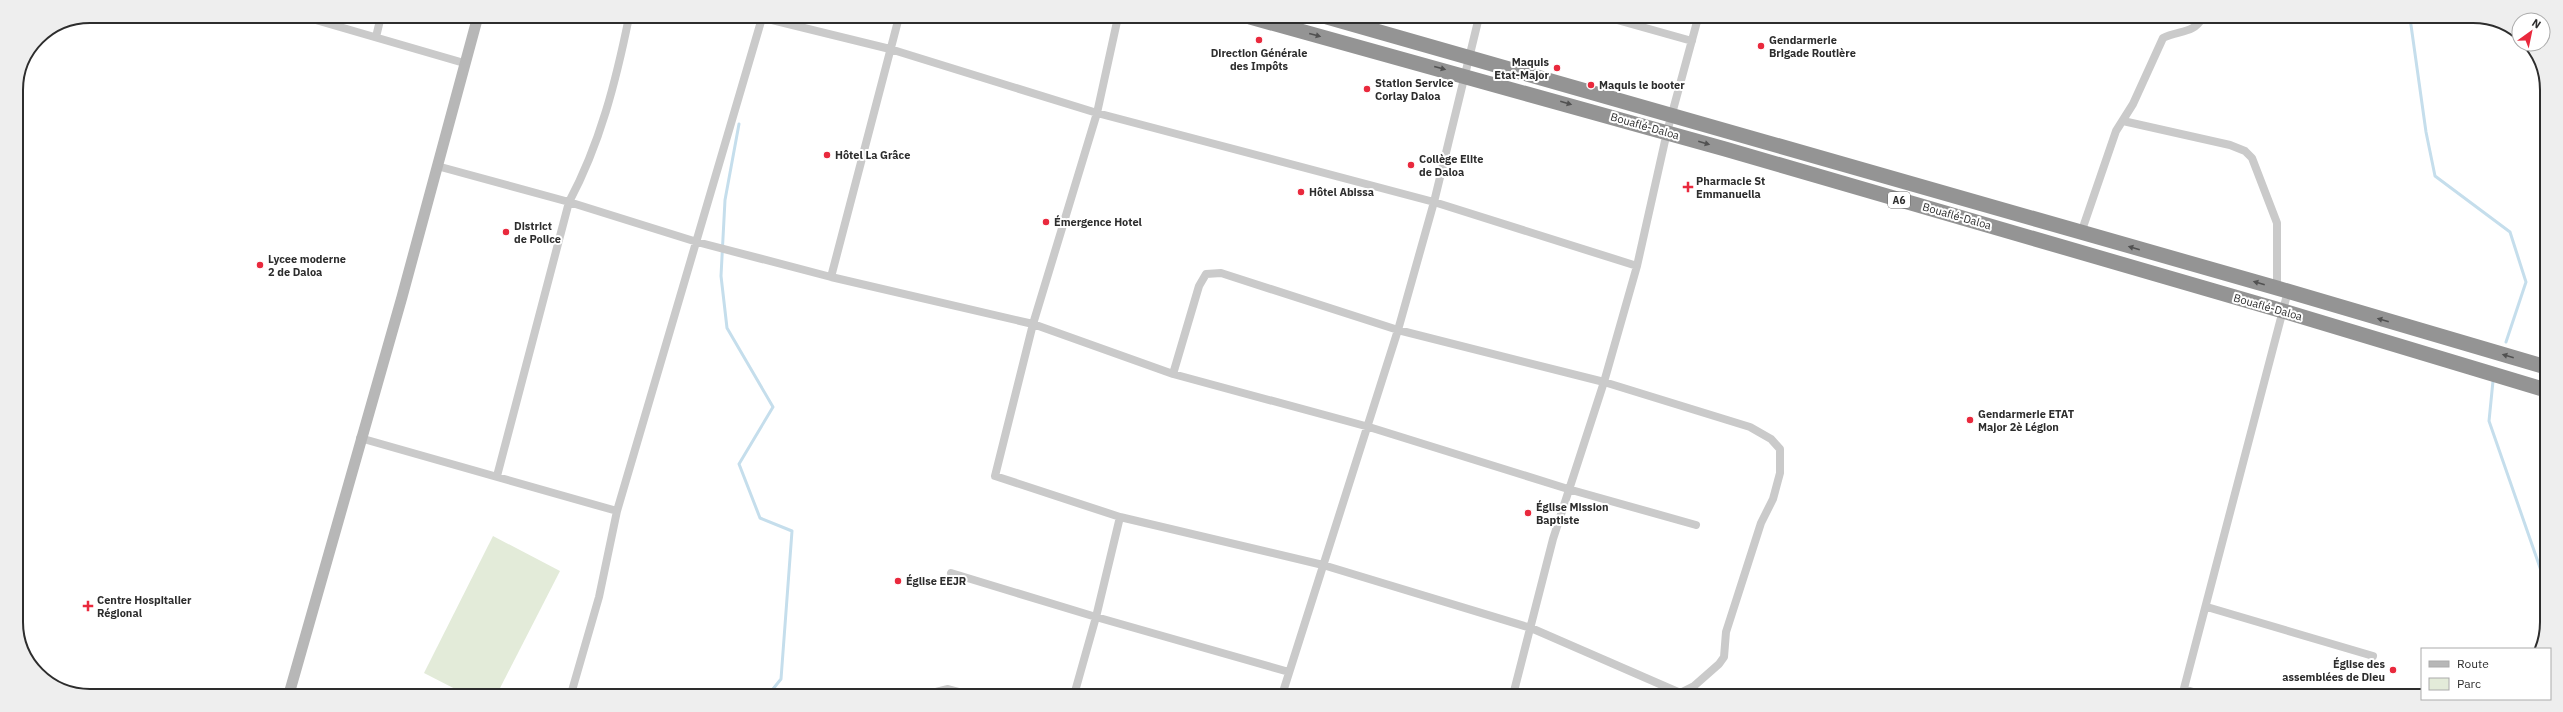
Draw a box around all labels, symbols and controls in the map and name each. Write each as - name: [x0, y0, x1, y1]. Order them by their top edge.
- north arrow: [2511, 12, 2551, 52]
- text: N: [2529, 16, 2544, 32]
- one-way arrow: [1309, 32, 1321, 38]
- place label: Gendarmerie Brigade Routière: [1769, 33, 1856, 60]
- marker: Direction Générale des Impôts: [1254, 35, 1264, 45]
- marker: Gendarmerie Brigade Routière: [1756, 41, 1766, 51]
- place label: Direction Générale des Impôts: [1211, 46, 1307, 73]
- place label: Maquis Etat-Major: [1494, 55, 1550, 82]
- marker: Maquis Etat-Major: [1552, 63, 1562, 73]
- one-way arrow: [1435, 65, 1447, 71]
- place label: Station Service Corlay Daloa: [1375, 76, 1453, 103]
- place label: Maquis le booter: [1599, 78, 1685, 92]
- marker: Maquis le booter: [1586, 80, 1596, 90]
- marker: Station Service Corlay Daloa: [1362, 84, 1372, 94]
- one-way arrow: [1559, 101, 1572, 107]
- street label: Bouaflé-Daloa: [1609, 110, 1681, 143]
- one-way arrow: [1698, 140, 1710, 146]
- place label: Hôtel La Grâce: [835, 148, 910, 162]
- marker: Hôtel La Grâce: [822, 150, 832, 160]
- place label: Collège Elite de Daloa: [1419, 152, 1483, 179]
- marker: Collège Elite de Daloa: [1406, 160, 1416, 170]
- place label: Pharmacie St Emmanuella: [1696, 174, 1765, 201]
- marker: Pharmacie St Emmanuella: [1683, 182, 1693, 192]
- place label: Hôtel Abissa: [1309, 185, 1374, 199]
- marker: Hôtel Abissa: [1296, 187, 1306, 197]
- road number: A6: [1888, 192, 1910, 208]
- street label: Bouaflé-Daloa: [1921, 200, 1993, 233]
- place label: Émergence Hotel: [1054, 214, 1143, 229]
- marker: Émergence Hotel: [1041, 217, 1051, 227]
- place label: District de Police: [514, 219, 561, 246]
- marker: District de Police: [501, 227, 511, 237]
- one-way arrow: [2127, 245, 2139, 251]
- place label: Lycee moderne 2 de Daloa: [268, 252, 346, 279]
- marker: Lycee moderne 2 de Daloa: [255, 260, 265, 270]
- one-way arrow: [2253, 280, 2265, 286]
- street label: Bouaflé-Daloa: [2232, 291, 2304, 324]
- one-way arrow: [2377, 317, 2389, 323]
- one-way arrow: [2502, 353, 2514, 359]
- place label: Gendarmerie ETAT Major 2è Légion: [1978, 407, 2075, 434]
- marker: Gendarmerie ETAT Major 2è Légion: [1965, 415, 1975, 425]
- place label: Église Mission Baptiste: [1536, 499, 1609, 527]
- marker: Église Mission Baptiste: [1523, 508, 1533, 518]
- place label: Église EEJR: [906, 573, 966, 588]
- marker: Église EEJR: [893, 576, 903, 586]
- place label: Centre Hospitalier Régional: [97, 593, 192, 620]
- marker: Centre Hospitalier Régional: [82, 600, 94, 612]
- legend: [2421, 648, 2551, 700]
- place label: Église des assemblées de Dieu: [2282, 656, 2385, 684]
- text: Route: [2457, 656, 2489, 671]
- marker: Église des assemblées de Dieu: [2388, 665, 2398, 675]
- text: Parc: [2457, 676, 2481, 691]

